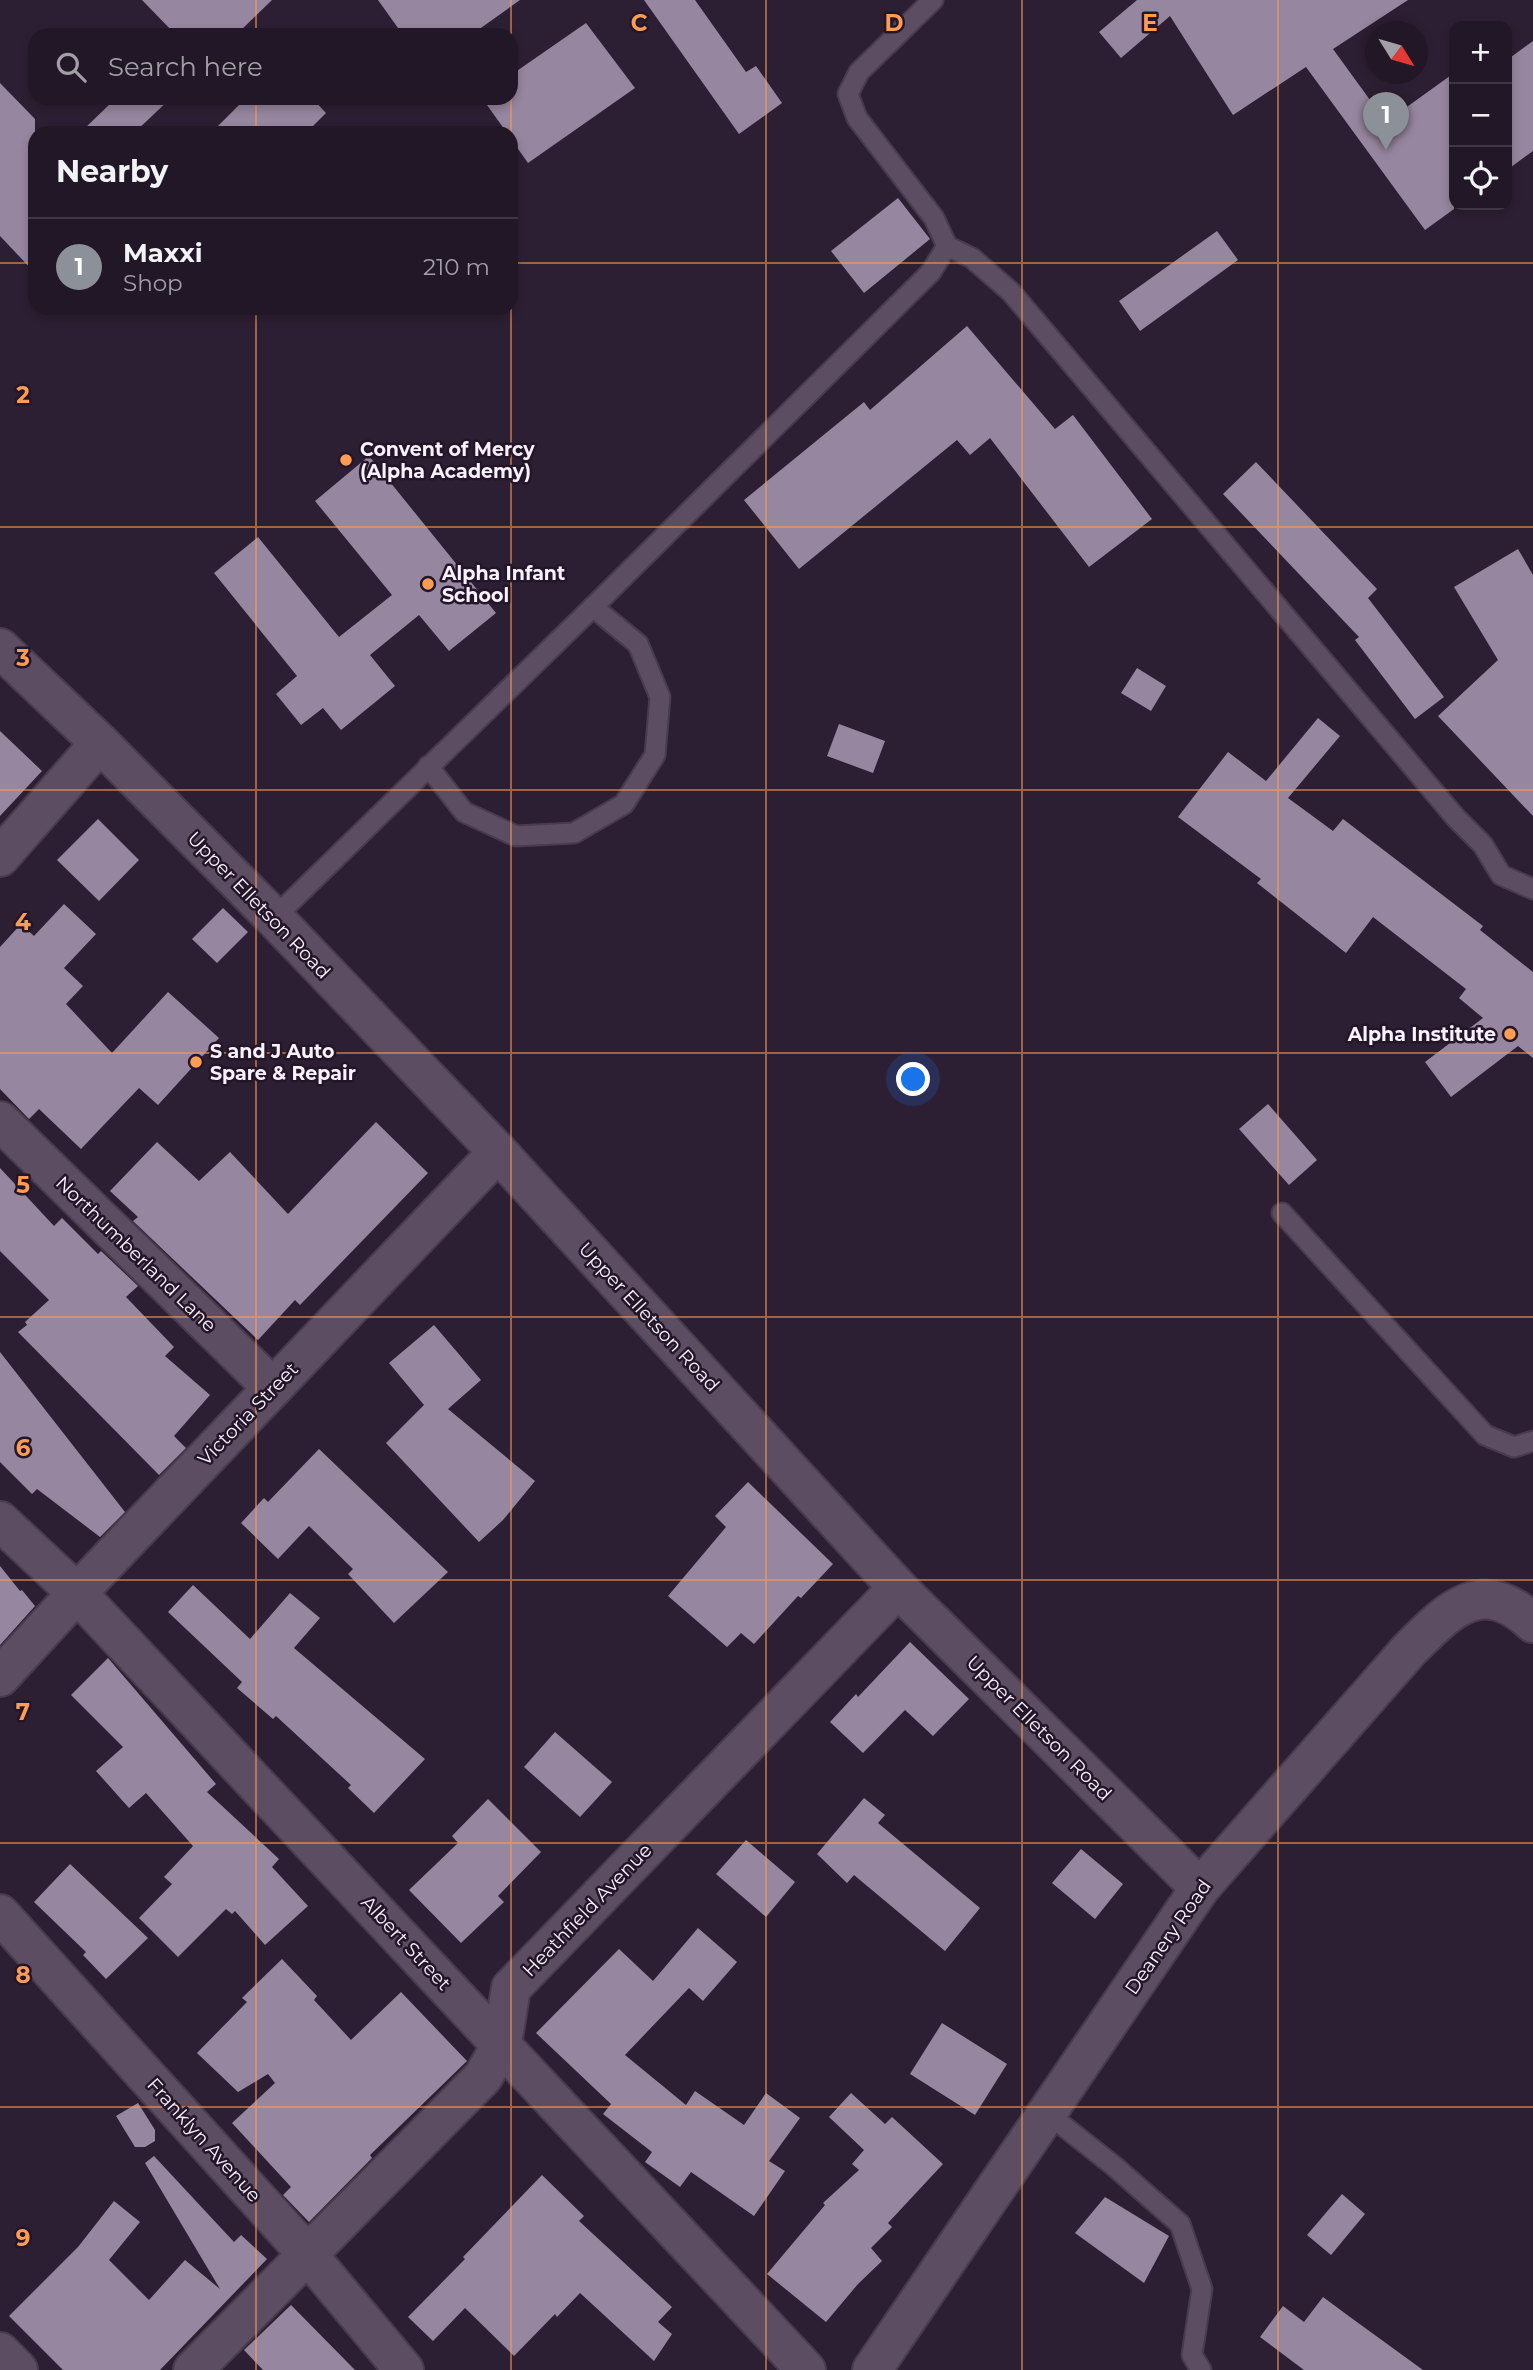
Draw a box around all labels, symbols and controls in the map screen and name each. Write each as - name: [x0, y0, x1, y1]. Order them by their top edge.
- text: C: [631, 9, 648, 37]
- text: D: [885, 9, 904, 37]
- text: E: [1142, 9, 1158, 37]
- north arrow: [1365, 21, 1428, 84]
- map controls: [1449, 21, 1512, 210]
- button: +: [1449, 21, 1512, 84]
- search box: [28, 28, 518, 105]
- icon: search: [52, 48, 90, 86]
- text: Search here: [108, 51, 263, 83]
- button: −: [1449, 84, 1512, 147]
- pin: 1: [1363, 92, 1409, 150]
- button: locate: [1449, 147, 1512, 210]
- text: Nearby: [56, 153, 168, 190]
- text: Maxxi: [123, 237, 203, 269]
- text: 1: [74, 253, 84, 281]
- text: 210 m: [423, 253, 490, 281]
- text: Shop: [123, 269, 183, 297]
- text: 2: [16, 381, 30, 409]
- place label: Convent of Mercy (Alpha Academy): [360, 438, 535, 483]
- marker: Convent of Mercy (Alpha Academy): [338, 452, 354, 468]
- place label: Alpha Infant School: [441, 562, 565, 607]
- marker: Alpha Infant School: [420, 576, 436, 592]
- text: 3: [15, 644, 30, 672]
- street label: Upper Elletson Road: [183, 827, 335, 983]
- text: 4: [15, 908, 31, 936]
- place label: Alpha Institute: [1347, 1023, 1496, 1046]
- marker: Alpha Institute: [1502, 1026, 1518, 1042]
- place label: S and J Auto Spare & Repair: [210, 1040, 356, 1085]
- marker: S and J Auto Spare & Repair: [188, 1054, 204, 1070]
- your location: [896, 1062, 930, 1096]
- text: 5: [16, 1171, 30, 1199]
- street label: Northumberland Lane: [51, 1171, 221, 1337]
- street label: Upper Elletson Road: [574, 1238, 724, 1396]
- street label: Victoria Street: [193, 1357, 303, 1470]
- text: 6: [16, 1434, 31, 1462]
- street label: Upper Elletson Road: [962, 1651, 1116, 1805]
- text: 7: [16, 1698, 30, 1726]
- street label: Heathfield Avenue: [518, 1839, 656, 1981]
- street label: Deanery Road: [1120, 1875, 1216, 1999]
- street label: Albert Street: [356, 1891, 456, 1995]
- text: 8: [15, 1961, 31, 1989]
- street label: Franklyn Avenue: [142, 2073, 266, 2207]
- text: 9: [16, 2224, 30, 2252]

